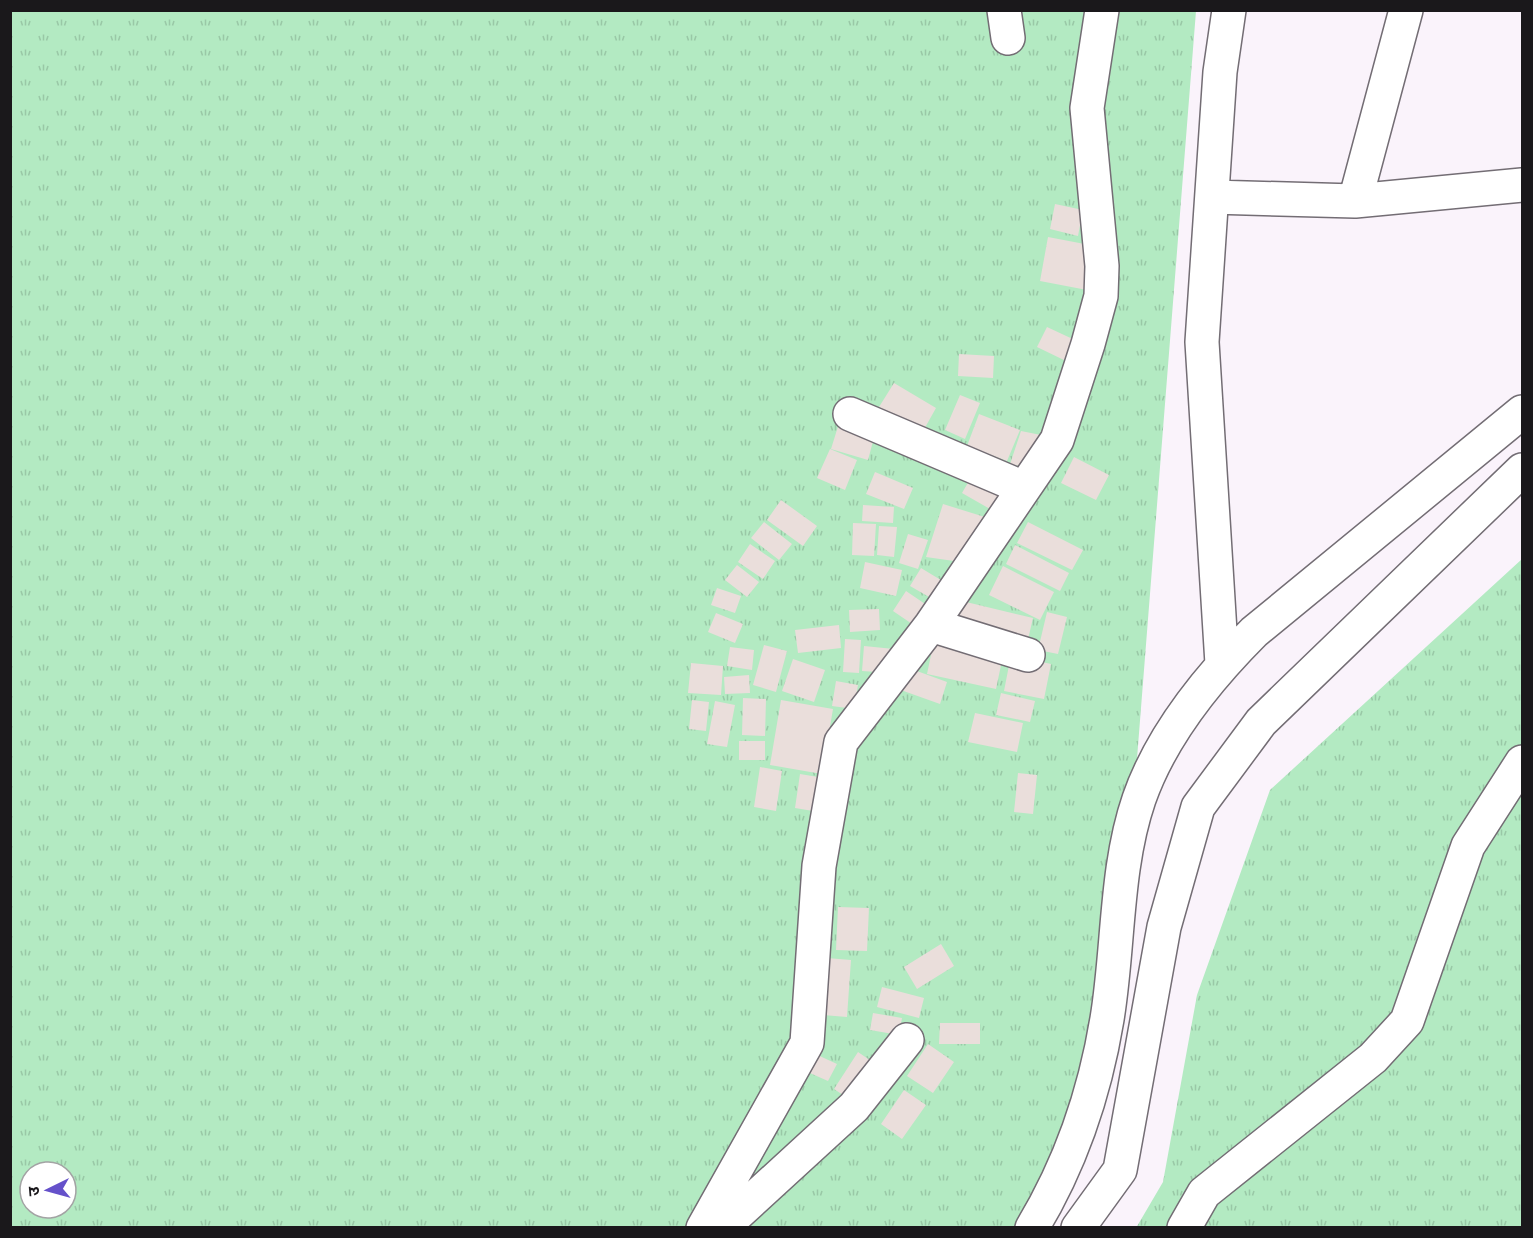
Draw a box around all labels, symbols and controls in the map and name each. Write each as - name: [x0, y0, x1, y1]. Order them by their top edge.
- north arrow: [18, 1160, 78, 1220]
- text: उ: [24, 1185, 43, 1197]

